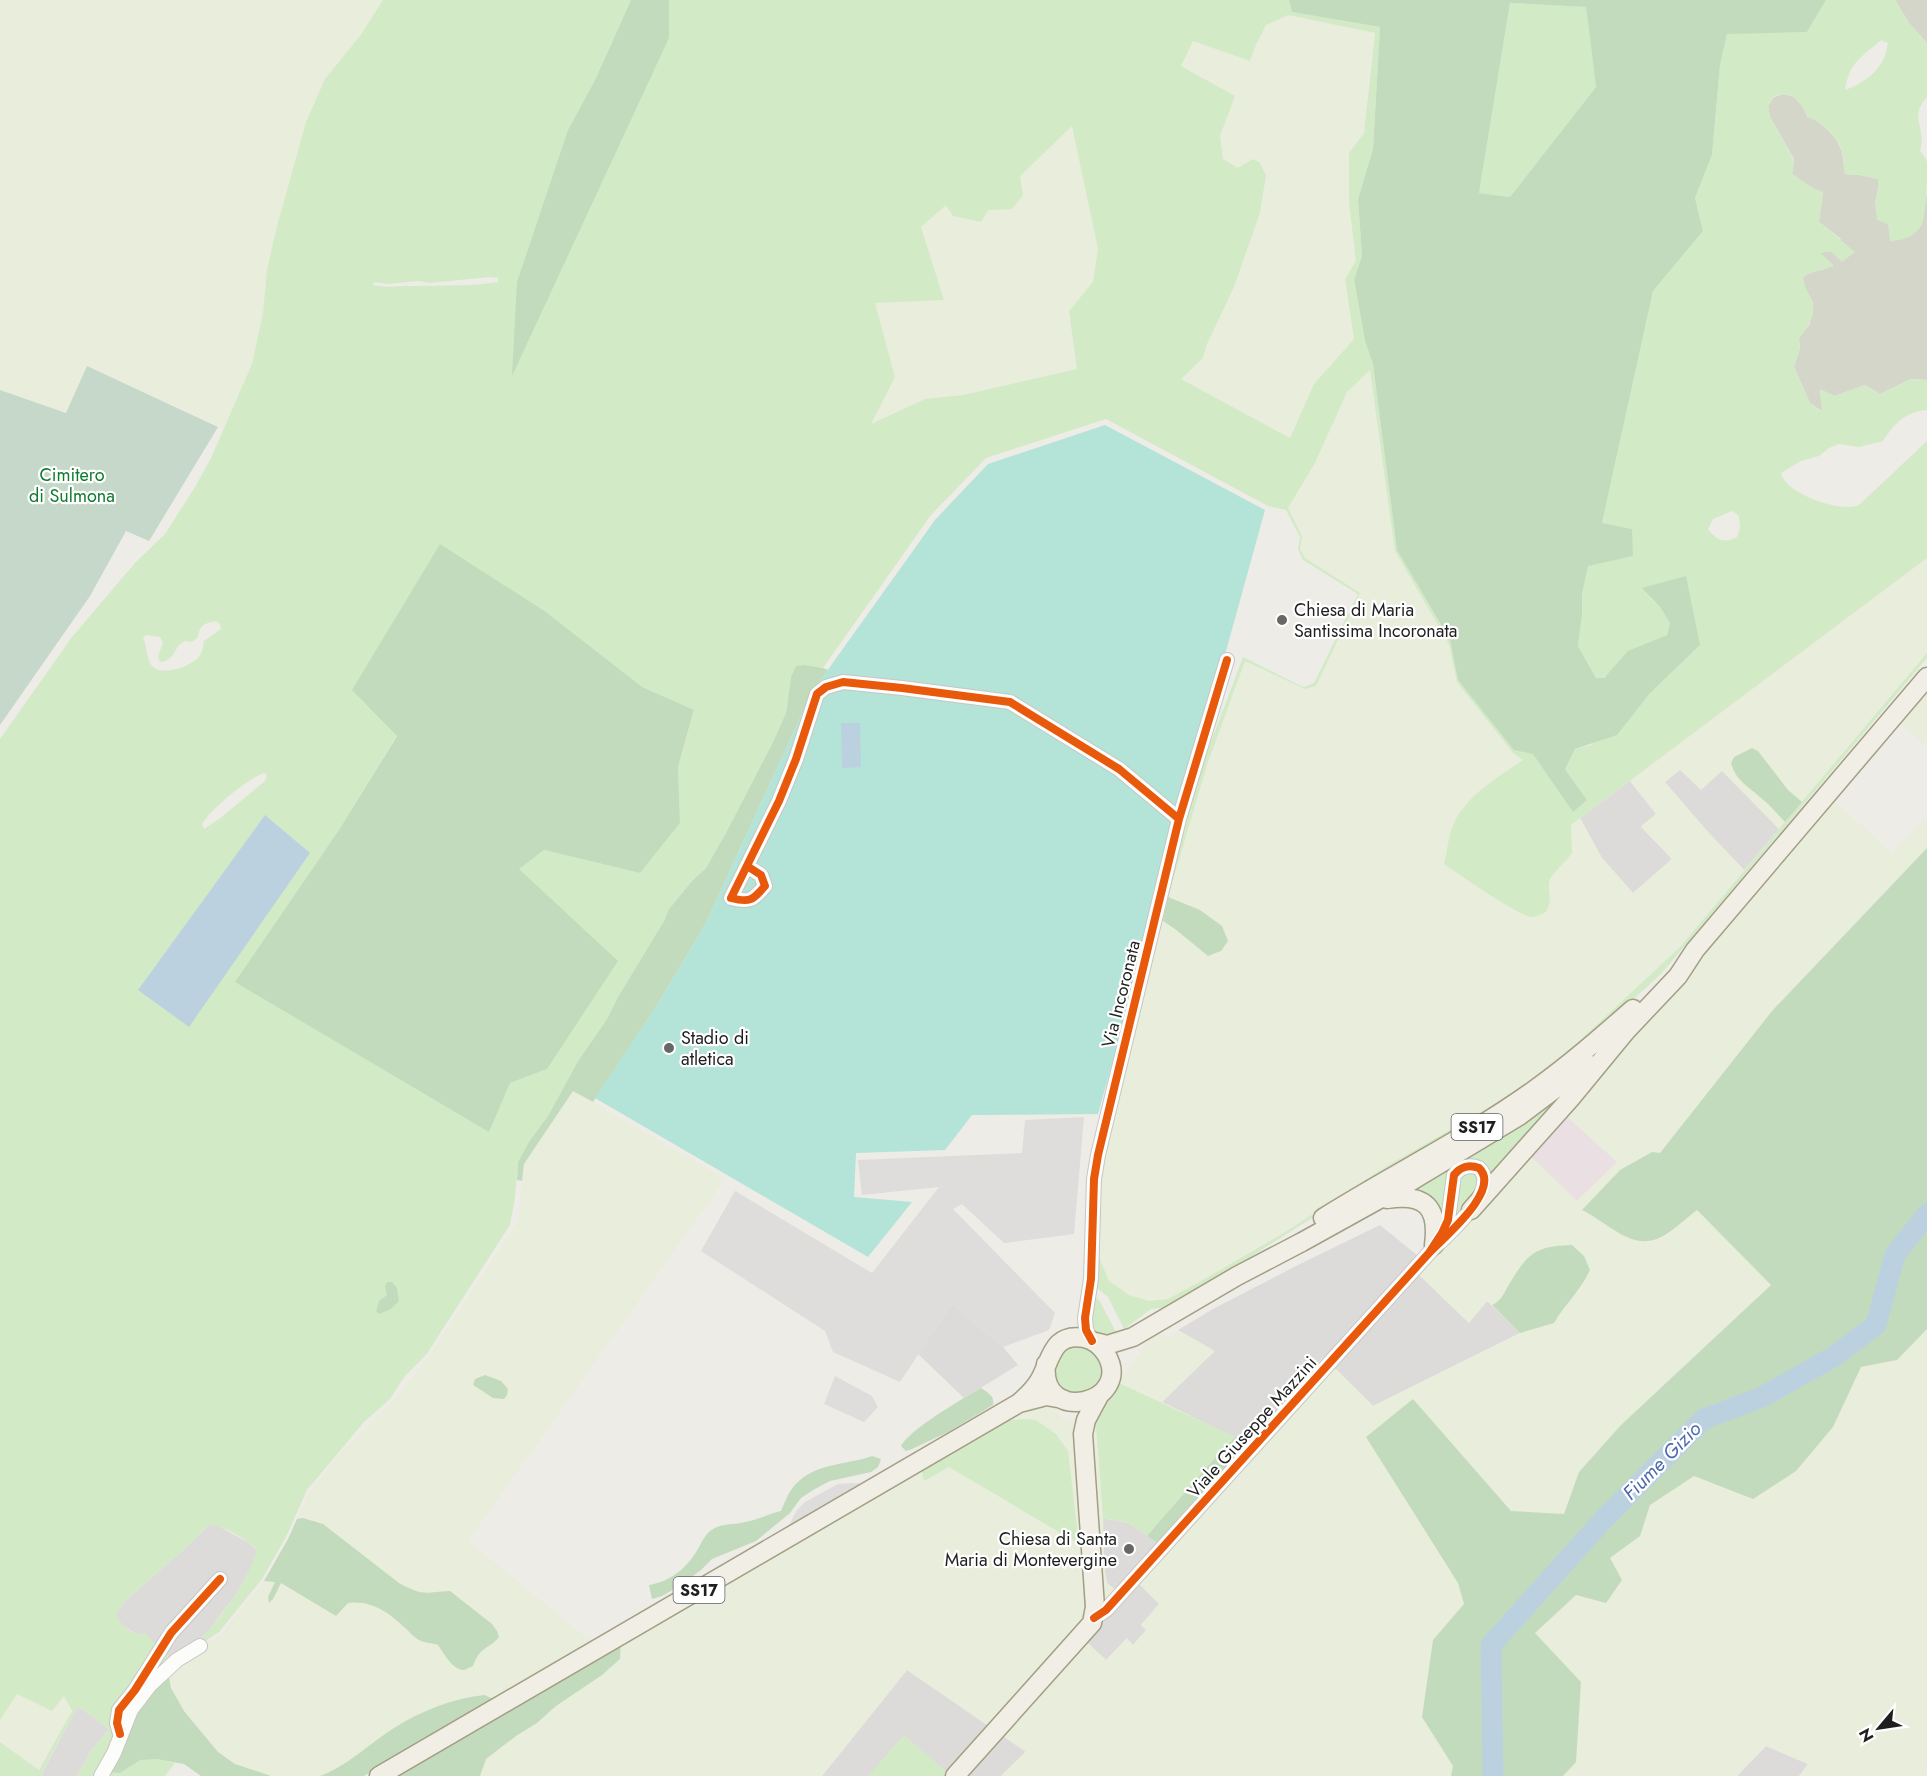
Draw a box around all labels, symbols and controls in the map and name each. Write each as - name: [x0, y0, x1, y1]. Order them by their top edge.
- park label: Cimitero di Sulmona: [29, 462, 115, 509]
- place label: Chiesa di Maria Santissima Incoronata: [1294, 597, 1457, 644]
- marker: Chiesa di Maria Santissima Incoronata: [1275, 613, 1289, 627]
- street label: Via Incoronata: [1095, 938, 1147, 1050]
- place label: Stadio di atletica: [681, 1025, 749, 1072]
- marker: Stadio di atletica: [662, 1041, 676, 1055]
- road number: SS17: [1452, 1114, 1502, 1140]
- street label: Viale Giuseppe Mazzini: [1181, 1350, 1323, 1504]
- water label: Fiume Gizio: [1616, 1415, 1708, 1507]
- place label: Chiesa di Santa Maria di Montevergine: [945, 1526, 1117, 1573]
- marker: Chiesa di Santa Maria di Montevergine: [1122, 1542, 1136, 1556]
- road number: SS17: [674, 1577, 724, 1603]
- north arrow: [1849, 1698, 1909, 1758]
- text: N: [1853, 1724, 1879, 1746]

